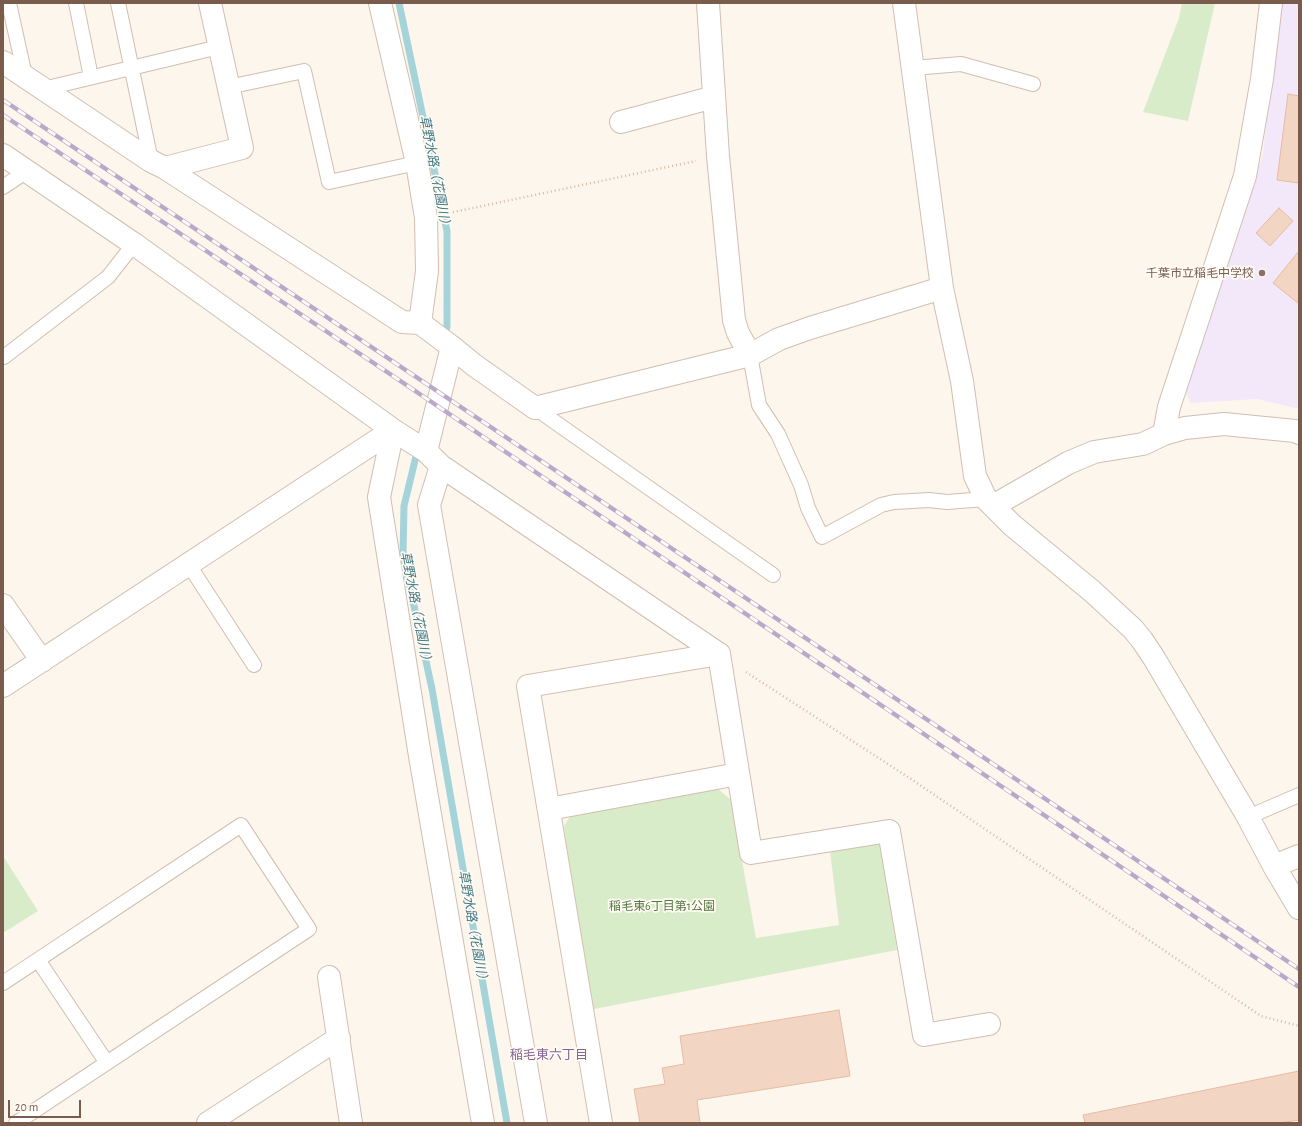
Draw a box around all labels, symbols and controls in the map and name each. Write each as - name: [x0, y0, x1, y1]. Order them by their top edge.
- water label: 草野水路（花園川）: [416, 114, 454, 232]
- place label: 千葉市立稲毛中学校: [1146, 266, 1254, 280]
- marker: 千葉市立稲毛中学校: [1257, 268, 1267, 278]
- water label: 草野水路（花園川）: [397, 550, 435, 668]
- water label: 草野水路（花園川）: [455, 869, 491, 987]
- park label: 稲毛東6丁目第1公園: [609, 899, 715, 913]
- district label: 稲毛東六丁目: [510, 1047, 588, 1063]
- scale bar: [10, 1092, 83, 1118]
- text: 20 m: [15, 1101, 38, 1113]

